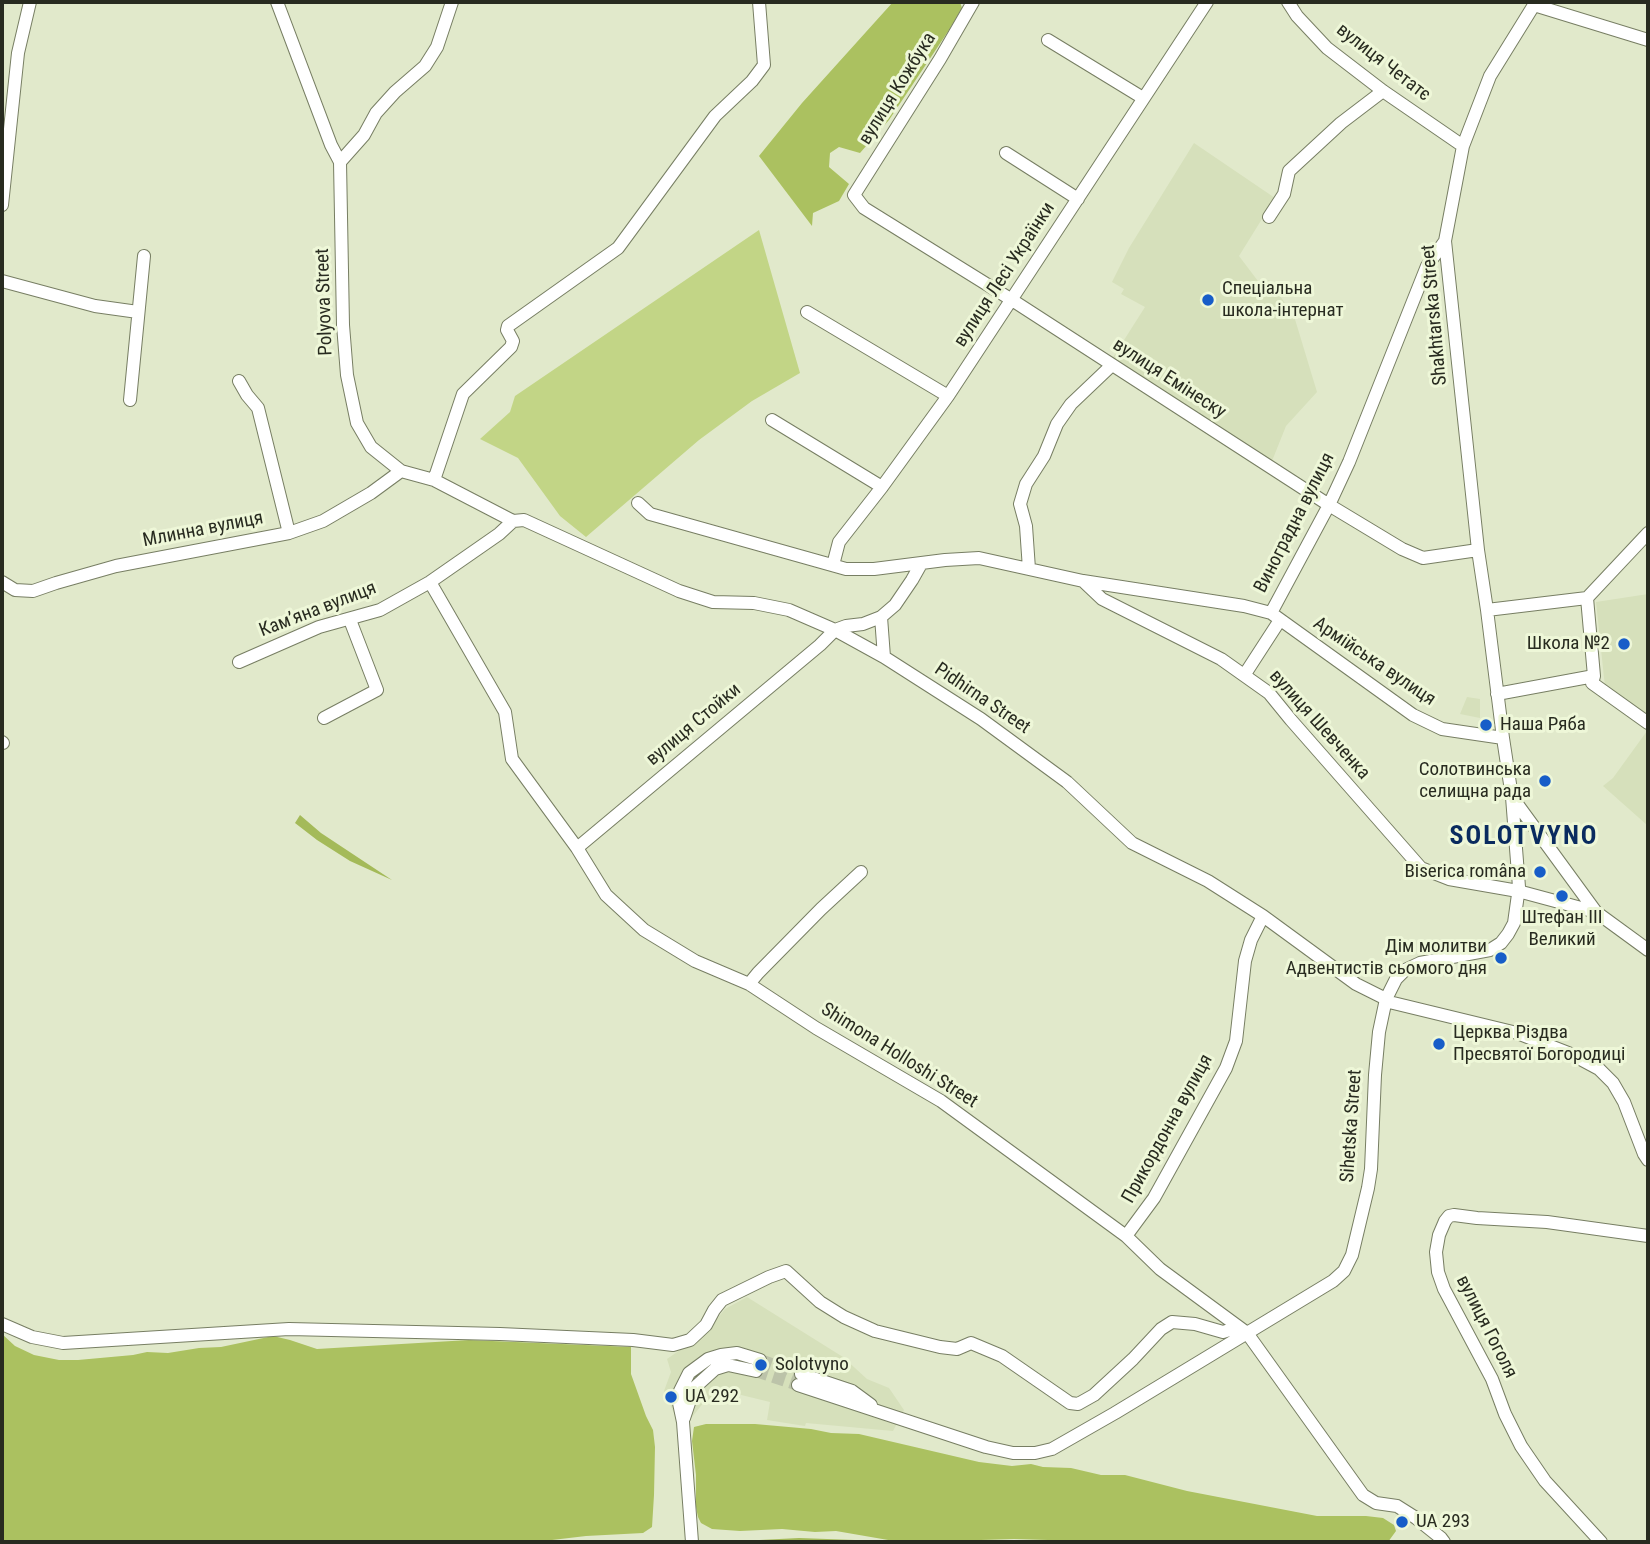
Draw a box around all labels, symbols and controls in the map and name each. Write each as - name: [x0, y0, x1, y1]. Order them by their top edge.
- street label: вулиця Четатє: [1331, 19, 1435, 107]
- street label: вулиця Кожбука: [855, 29, 941, 149]
- street label: вулиця Лесі Українки: [950, 198, 1060, 352]
- street label: Shakhtarska Street: [1417, 243, 1453, 387]
- street label: Polyova Street: [312, 248, 338, 356]
- place label: Спеціальна школа-інтернат: [1222, 278, 1344, 322]
- marker: Спеціальна школа-інтернат: [1200, 292, 1216, 308]
- street label: вулиця Емінеску: [1108, 334, 1230, 424]
- street label: Виноградна вулиця: [1250, 449, 1340, 597]
- street label: Млинна вулиця: [141, 507, 265, 553]
- street label: Камʼяна вулиця: [256, 577, 380, 643]
- street label: Армійська вулиця: [1308, 613, 1440, 711]
- place label: Школа №2: [1527, 633, 1610, 655]
- marker: Школа №2: [1616, 636, 1632, 652]
- street label: Pidhirna Street: [930, 659, 1034, 739]
- street label: вулиця Шевченка: [1264, 665, 1374, 785]
- street label: вулиця Стойки: [642, 679, 746, 771]
- place label: Наша Ряба: [1500, 714, 1586, 736]
- marker: Наша Ряба: [1478, 717, 1494, 733]
- place label: Солотвинська селищна рада: [1419, 759, 1531, 803]
- marker: Солотвинська селищна рада: [1537, 773, 1553, 789]
- district label: SOLOTVYNO: [1451, 821, 1597, 853]
- place label: Biserica româna: [1404, 861, 1526, 883]
- marker: Biserica româna: [1532, 864, 1548, 880]
- marker: Штефан III Великий: [1554, 888, 1570, 904]
- place label: Штефан III Великий: [1521, 907, 1603, 951]
- place label: Дім молитви Адвентистів сьомого дня: [1286, 936, 1487, 980]
- marker: Дім молитви Адвентистів сьомого дня: [1493, 950, 1509, 966]
- street label: Shimona Holloshi Street: [816, 998, 982, 1114]
- place label: Церква Різдва Пресвятої Богородиці: [1453, 1022, 1625, 1066]
- marker: Церква Різдва Пресвятої Богородиці: [1431, 1036, 1447, 1052]
- street label: Прикордонна вулиця: [1118, 1051, 1218, 1207]
- street label: Sihetska Street: [1337, 1069, 1367, 1183]
- street label: вулиця Гоголя: [1450, 1272, 1522, 1382]
- place label: Solotvyno: [775, 1354, 849, 1376]
- marker: Solotvyno: [753, 1357, 769, 1373]
- place label: UA 292: [685, 1386, 739, 1408]
- marker: UA 292: [663, 1389, 679, 1405]
- place label: UA 293: [1416, 1511, 1470, 1533]
- marker: UA 293: [1394, 1514, 1410, 1530]

